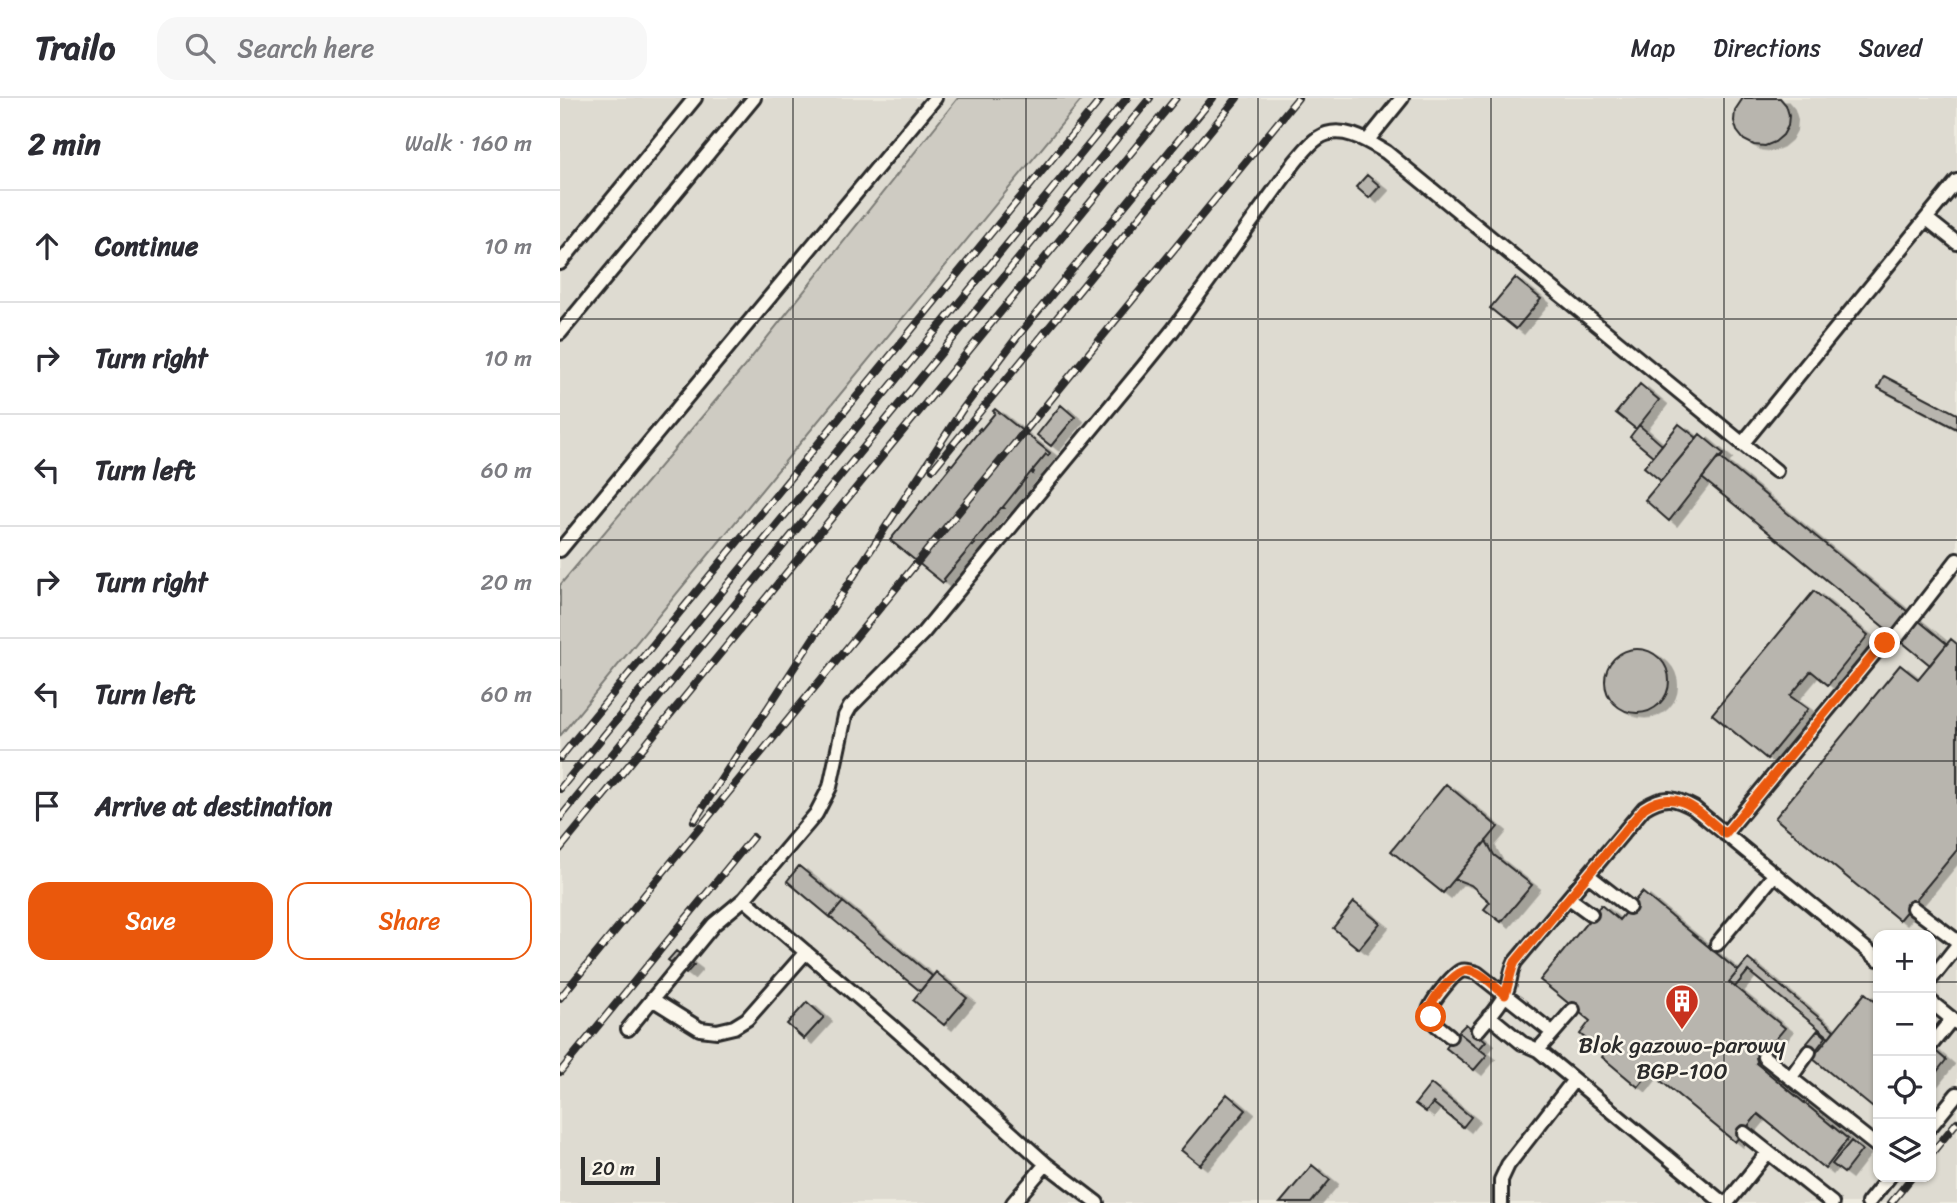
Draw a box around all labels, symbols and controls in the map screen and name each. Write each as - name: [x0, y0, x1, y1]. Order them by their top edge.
- search box: [157, 17, 647, 80]
- text: Trailo: [35, 19, 115, 77]
- text: Search here: [237, 25, 374, 71]
- text: Map: [1631, 27, 1675, 69]
- text: Directions: [1713, 27, 1821, 69]
- text: Saved: [1859, 27, 1922, 69]
- icon: search: [181, 29, 219, 67]
- text: 2 min: [28, 117, 101, 171]
- text: Walk · 160 m: [405, 123, 532, 164]
- text: Continue: [95, 223, 198, 269]
- text: 10 m: [484, 226, 532, 267]
- icon: ahead: [28, 227, 66, 265]
- text: Turn right: [95, 335, 208, 381]
- text: 10 m: [484, 338, 532, 379]
- icon: right: [28, 339, 66, 377]
- text: Turn left: [95, 447, 195, 493]
- text: 60 m: [481, 450, 532, 491]
- icon: left: [28, 451, 66, 489]
- text: Turn right: [95, 559, 208, 605]
- text: 20 m: [481, 562, 532, 603]
- icon: right: [28, 563, 66, 601]
- route end: [1869, 627, 1900, 658]
- text: Turn left: [95, 671, 195, 717]
- text: 60 m: [481, 674, 532, 715]
- icon: left: [28, 675, 66, 713]
- text: Arrive at destination: [95, 783, 332, 829]
- icon: arrive: [28, 787, 66, 825]
- button: Save: [28, 882, 273, 960]
- button: Share: [287, 882, 532, 960]
- map controls: [1873, 930, 1936, 1182]
- button: +: [1873, 930, 1936, 993]
- building icon: Blok gazowo-parowy BGP-100: [1663, 982, 1701, 1031]
- button: −: [1873, 993, 1936, 1056]
- route start: [1415, 1001, 1446, 1032]
- place label: Blok gazowo-parowy BGP-100: [1579, 1025, 1786, 1092]
- button: locate: [1873, 1056, 1936, 1119]
- button: layers: [1873, 1119, 1936, 1182]
- text: 20 m: [592, 1152, 635, 1185]
- scale bar: [581, 1154, 660, 1186]

